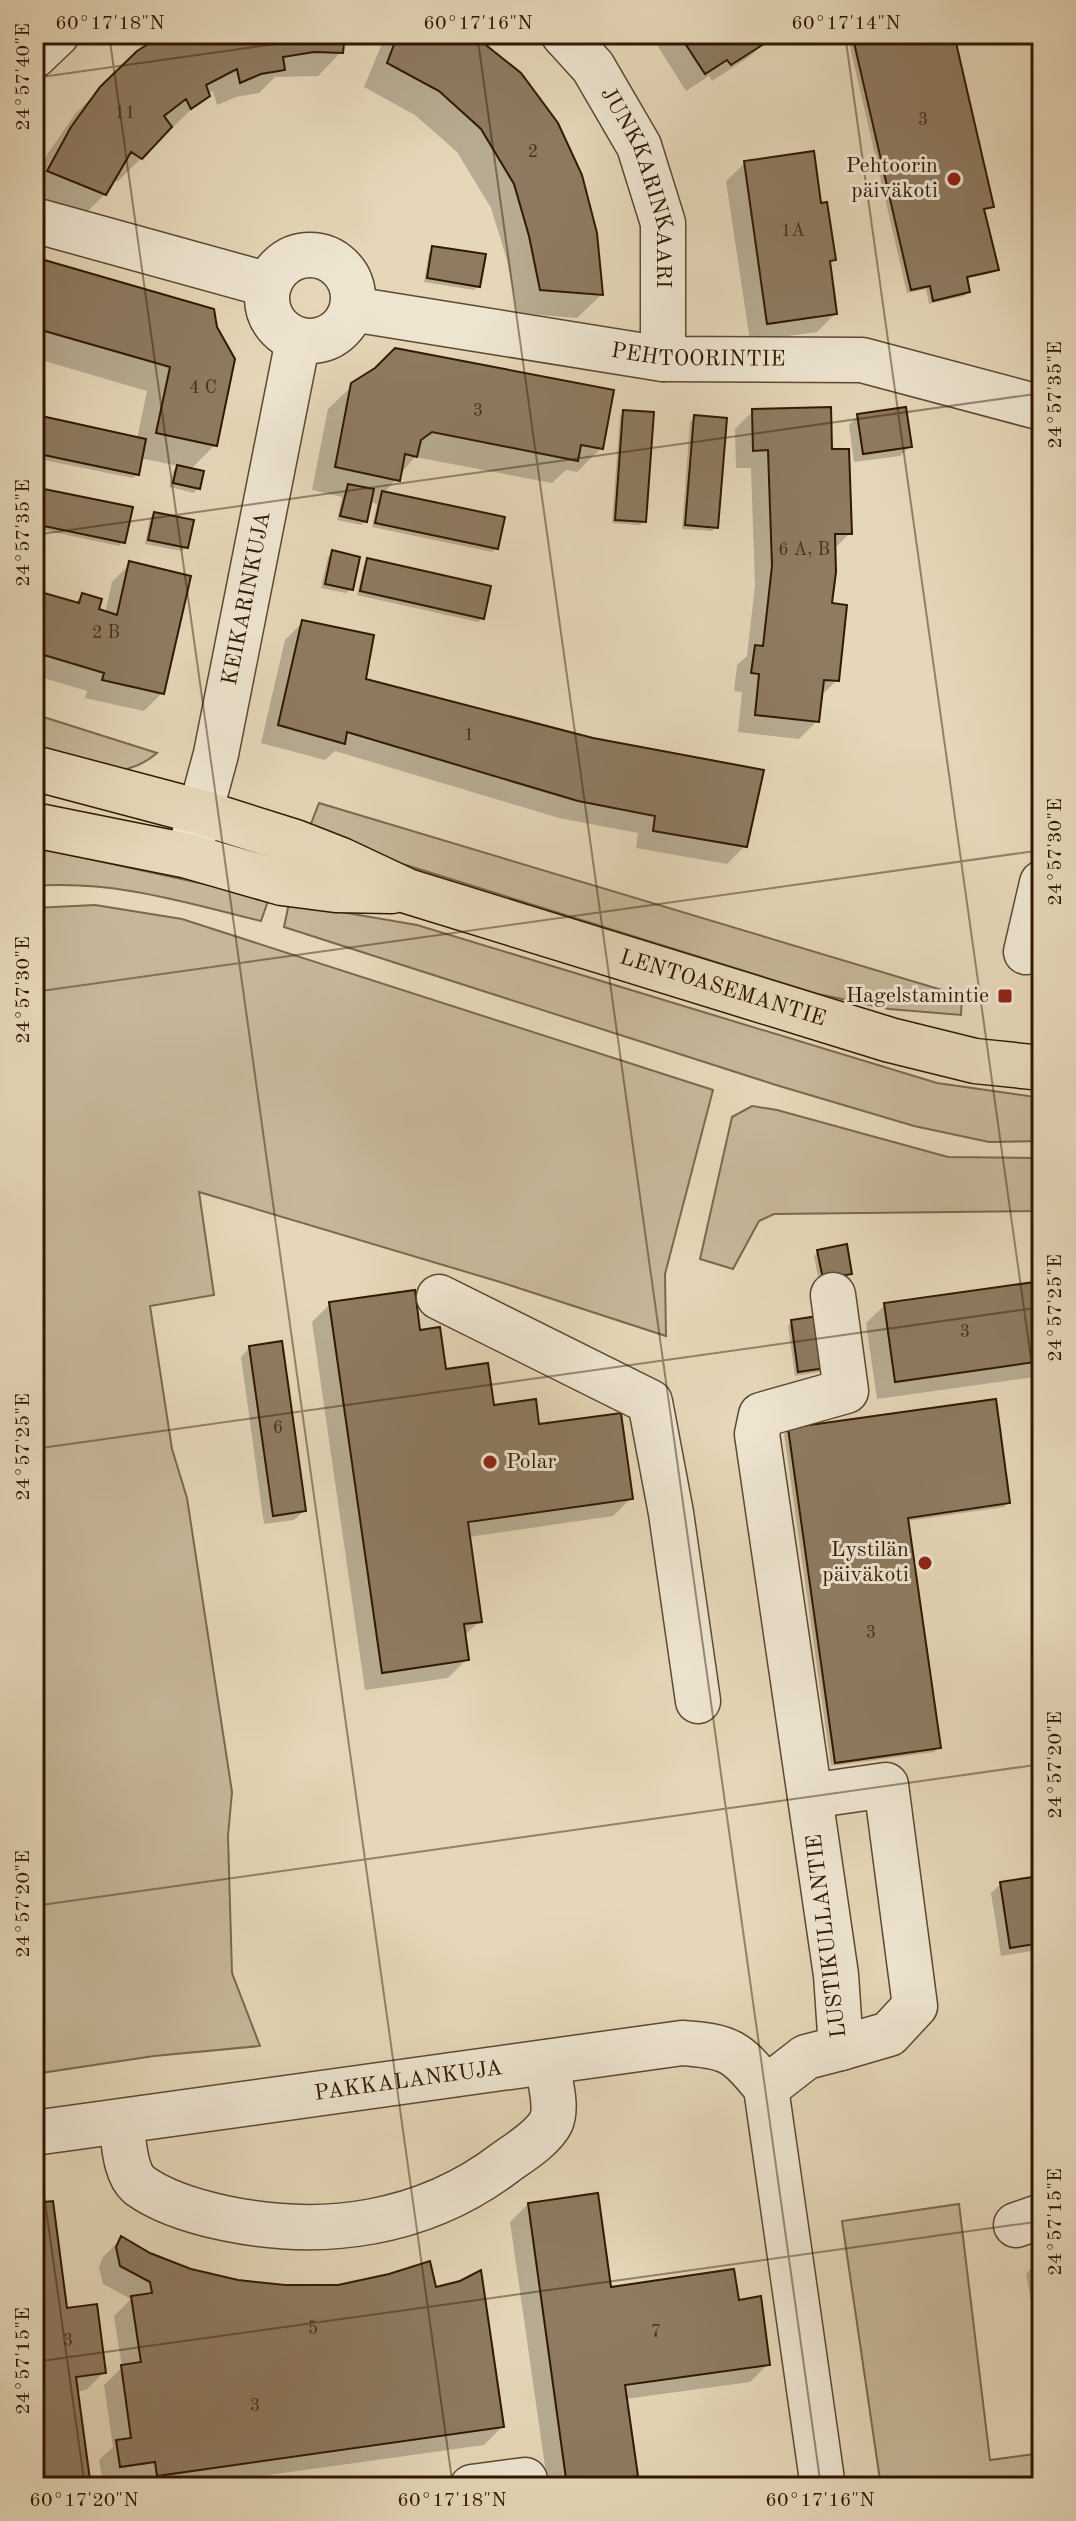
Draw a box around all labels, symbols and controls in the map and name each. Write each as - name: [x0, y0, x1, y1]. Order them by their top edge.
- text: 60°17'18"N: [55, 14, 165, 34]
- text: 60°17'16"N: [423, 14, 533, 34]
- text: 60°17'14"N: [791, 14, 901, 34]
- text: 24°57'40"E: [14, 23, 34, 131]
- street label: JUNKKARINKAARI: [596, 83, 676, 288]
- house number: 11: [115, 104, 135, 122]
- house number: 3: [918, 111, 928, 129]
- house number: 2: [528, 143, 538, 161]
- place label: Pehtoorin päiväkoti: [846, 155, 938, 202]
- marker: Pehtoorin päiväkoti: [945, 170, 963, 188]
- house number: 1A: [781, 222, 805, 240]
- street label: PEHTOORINTIE: [609, 340, 786, 371]
- text: 24°57'35"E: [1046, 341, 1066, 449]
- house number: 4 C: [189, 379, 217, 397]
- house number: 3: [473, 402, 483, 420]
- text: 24°57'35"E: [14, 479, 34, 587]
- street label: KEIKARINKUJA: [219, 510, 275, 687]
- house number: 6 A, B: [778, 541, 830, 559]
- house number: 2 B: [92, 624, 120, 642]
- house number: 1: [464, 726, 474, 744]
- text: 24°57'30"E: [1046, 798, 1066, 906]
- text: 24°57'30"E: [14, 936, 34, 1044]
- street label: LENTOASEMANTIE: [617, 946, 828, 1030]
- place label: Hagelstamintie: [846, 985, 989, 1007]
- marker: Hagelstamintie: [996, 987, 1014, 1005]
- text: 24°57'25"E: [1046, 1254, 1066, 1362]
- house number: 3: [960, 1323, 970, 1341]
- text: 24°57'25"E: [14, 1393, 34, 1501]
- house number: 6: [273, 1419, 283, 1437]
- place label: Polar: [506, 1451, 557, 1473]
- marker: Polar: [481, 1453, 499, 1471]
- place label: Lystilän päiväkoti: [822, 1539, 909, 1586]
- marker: Lystilän päiväkoti: [916, 1554, 934, 1572]
- house number: 3: [866, 1624, 876, 1642]
- text: 24°57'20"E: [1046, 1711, 1066, 1819]
- street label: LUSTIKULLANTIE: [804, 1833, 850, 2039]
- text: 24°57'20"E: [14, 1850, 34, 1958]
- street label: PAKKALANKUJA: [313, 2057, 504, 2105]
- text: 24°57'15"E: [1046, 2168, 1066, 2276]
- text: 24°57'15"E: [14, 2307, 34, 2415]
- house number: 5: [308, 2320, 318, 2338]
- house number: 7: [651, 2323, 661, 2341]
- house number: 3: [63, 2332, 73, 2350]
- house number: 3: [250, 2397, 260, 2415]
- text: 60°17'20"N: [29, 2491, 139, 2511]
- text: 60°17'18"N: [397, 2491, 507, 2511]
- text: 60°17'16"N: [765, 2491, 875, 2511]

